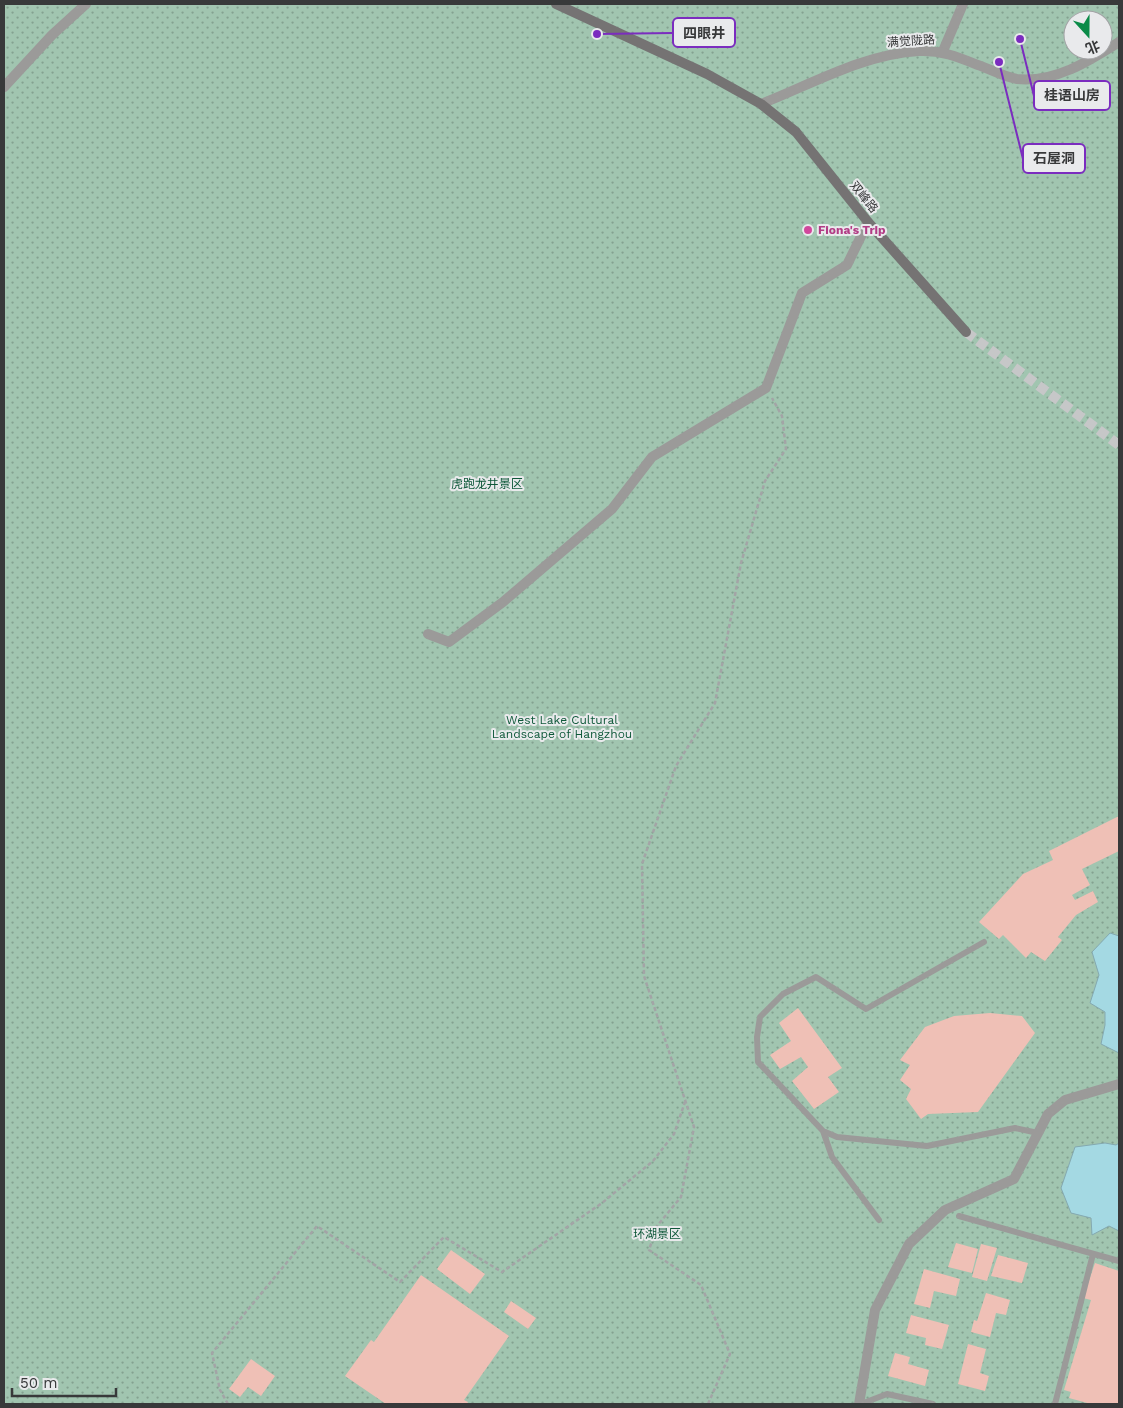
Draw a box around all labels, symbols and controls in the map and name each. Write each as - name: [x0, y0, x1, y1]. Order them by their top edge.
- north arrow: [1063, 10, 1113, 60]
- callout: 四眼井: [673, 18, 735, 47]
- text: 四眼井: [683, 25, 725, 41]
- street label: 满觉陇路: [887, 32, 935, 50]
- text: 北: [1083, 37, 1102, 57]
- callout: 桂语山房: [1034, 81, 1110, 110]
- text: 桂语山房: [1044, 87, 1100, 103]
- callout: 石屋洞: [1023, 144, 1085, 173]
- text: 石屋洞: [1033, 150, 1075, 166]
- street label: 双峰路: [847, 179, 881, 215]
- place label: Fiona's Trip: [818, 223, 886, 237]
- marker: Fiona's Trip: [802, 224, 814, 236]
- park label: 虎跑龙井景区: [451, 477, 523, 491]
- park label: West Lake Cultural Landscape of Hangzhou: [492, 713, 632, 741]
- park label: 环湖景区: [633, 1227, 681, 1241]
- scale bar: [12, 1366, 116, 1398]
- text: 50 m: [20, 1374, 57, 1392]

